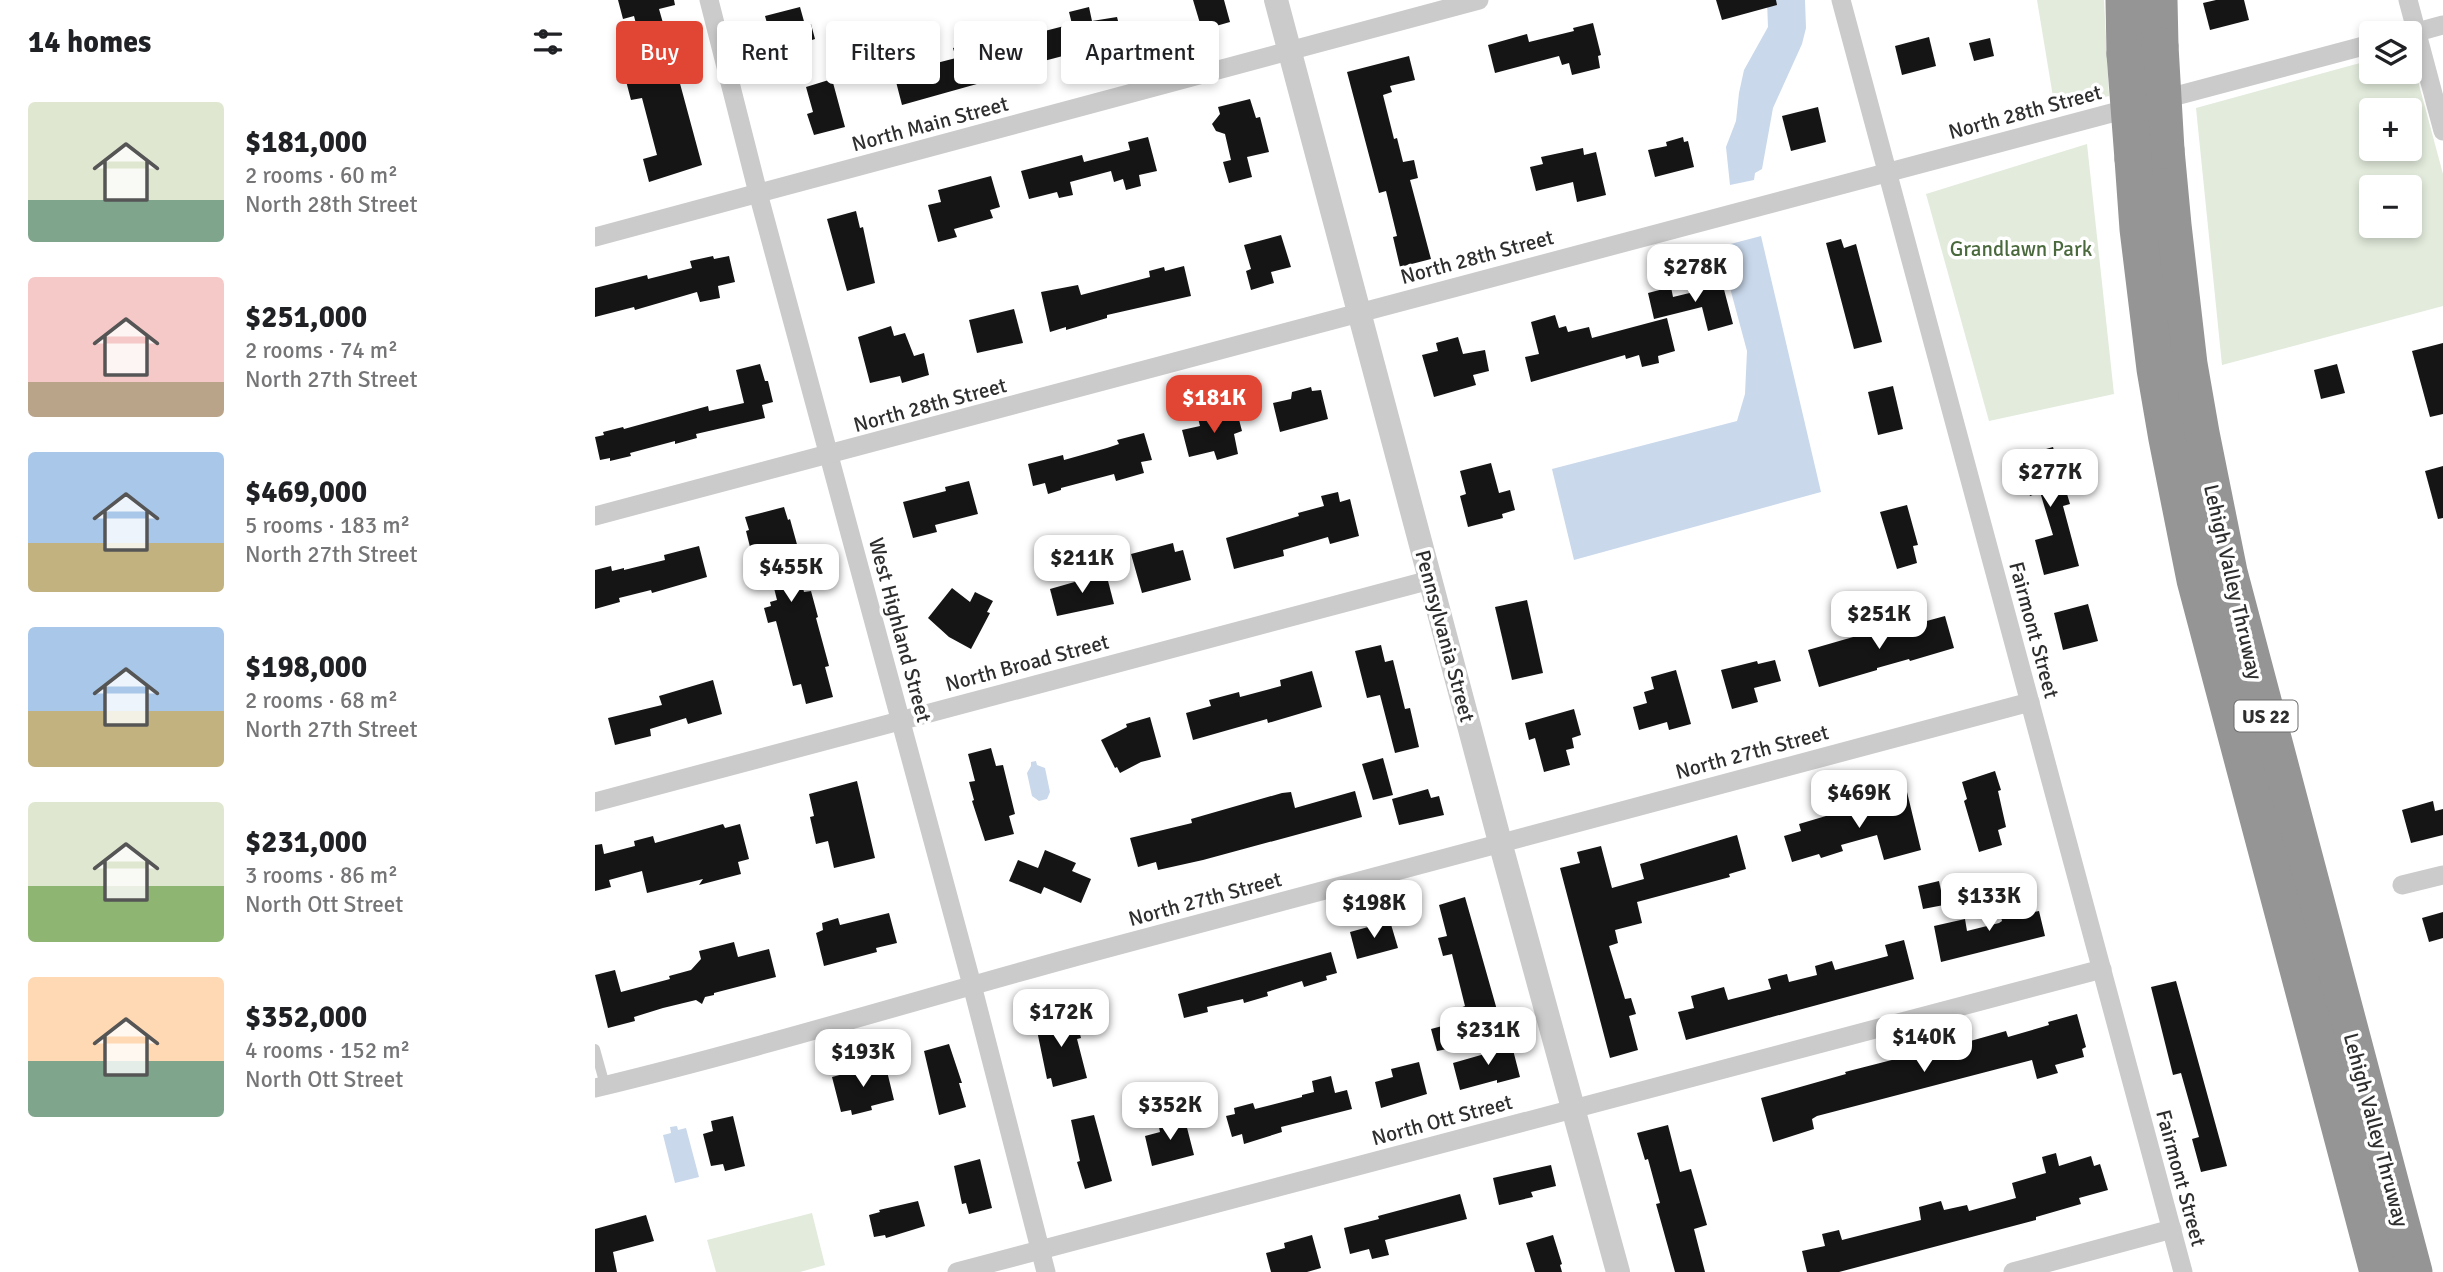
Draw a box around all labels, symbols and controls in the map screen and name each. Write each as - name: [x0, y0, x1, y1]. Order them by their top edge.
- chip: Buy: [616, 21, 703, 84]
- chip: Rent: [717, 21, 812, 84]
- chip: Filters: [826, 21, 940, 84]
- chip: New: [954, 21, 1047, 84]
- chip: Apartment: [1061, 21, 1219, 84]
- map controls: [2359, 21, 2422, 238]
- button: layers: [2359, 21, 2422, 84]
- icon: filters: [529, 23, 567, 61]
- text: 14 homes: [28, 24, 151, 61]
- street label: North 28th Street: [1946, 79, 2104, 145]
- street label: North Main Street: [849, 91, 1011, 157]
- button: +: [2359, 98, 2422, 161]
- text: $181,000: [245, 124, 367, 161]
- icon: home: [84, 130, 168, 214]
- text: 2 rooms · 60 m²: [245, 161, 398, 190]
- button: −: [2359, 175, 2422, 238]
- text: North 28th Street: [245, 190, 418, 219]
- street label: North 28th Street: [1398, 224, 1556, 290]
- park label: Grandlawn Park: [1950, 236, 2093, 262]
- pin: $278K: [1646, 244, 1744, 304]
- text: $278K: [1663, 252, 1727, 281]
- text: $251,000: [245, 299, 367, 336]
- icon: home: [84, 305, 168, 389]
- text: 2 rooms · 74 m²: [245, 336, 398, 365]
- text: North 27th Street: [245, 365, 418, 394]
- street label: North 28th Street: [851, 372, 1009, 438]
- pin: $181K: [1165, 376, 1263, 435]
- text: $181K: [1182, 383, 1246, 412]
- pin: $277K: [2001, 449, 2099, 509]
- text: $277K: [2018, 457, 2082, 486]
- text: $469,000: [245, 474, 367, 511]
- icon: home: [84, 480, 168, 564]
- street label: Lehigh Valley Thruway: [2198, 482, 2268, 682]
- text: 5 rooms · 183 m²: [245, 511, 410, 540]
- street label: West Highland Street: [863, 535, 937, 725]
- pin: $211K: [1033, 536, 1131, 595]
- text: North 27th Street: [245, 540, 418, 569]
- text: $211K: [1050, 543, 1114, 572]
- pin: $455K: [742, 544, 840, 604]
- street label: Pennsylvania Street: [1410, 547, 1480, 725]
- text: $455K: [759, 552, 823, 581]
- street label: Fairmont Street: [2003, 559, 2065, 701]
- pin: $251K: [1830, 592, 1928, 651]
- text: $251K: [1847, 599, 1911, 628]
- street label: North Broad Street: [942, 629, 1112, 697]
- text: $198,000: [245, 649, 367, 686]
- icon: home: [84, 655, 168, 739]
- text: 2 rooms · 68 m²: [245, 686, 398, 715]
- road number: US 22: [2235, 701, 2297, 732]
- text: North 27th Street: [245, 715, 418, 744]
- street label: North 27th Street: [1673, 719, 1831, 785]
- pin: $469K: [1810, 770, 1908, 830]
- text: $469K: [1827, 778, 1891, 807]
- text: $231,000: [245, 824, 367, 861]
- icon: home: [84, 830, 168, 914]
- text: 3 rooms · 86 m²: [245, 861, 398, 890]
- street label: North 27th Street: [1126, 866, 1284, 932]
- pin: $133K: [1940, 874, 2038, 933]
- pin: $198K: [1325, 880, 1423, 940]
- text: $133K: [1957, 881, 2021, 910]
- text: $198K: [1342, 888, 1406, 917]
- text: North Ott Street: [245, 890, 403, 919]
- pin: $172K: [1012, 990, 1110, 1049]
- text: $172K: [1029, 997, 1093, 1026]
- text: $352,000: [245, 999, 367, 1036]
- icon: home: [84, 1005, 168, 1089]
- pin: $231K: [1439, 1007, 1537, 1067]
- pin: $140K: [1875, 1014, 1973, 1074]
- text: $231K: [1456, 1015, 1520, 1044]
- text: $140K: [1892, 1022, 1956, 1051]
- pin: $193K: [814, 1030, 912, 1089]
- street label: Lehigh Valley Thruway: [2338, 1030, 2414, 1230]
- text: 4 rooms · 152 m²: [245, 1036, 410, 1065]
- text: $193K: [831, 1037, 895, 1066]
- text: North Ott Street: [245, 1065, 403, 1094]
- pin: $352K: [1121, 1082, 1219, 1142]
- street label: North Ott Street: [1369, 1089, 1515, 1151]
- text: $352K: [1138, 1090, 1202, 1119]
- street label: Fairmont Street: [2150, 1107, 2212, 1249]

